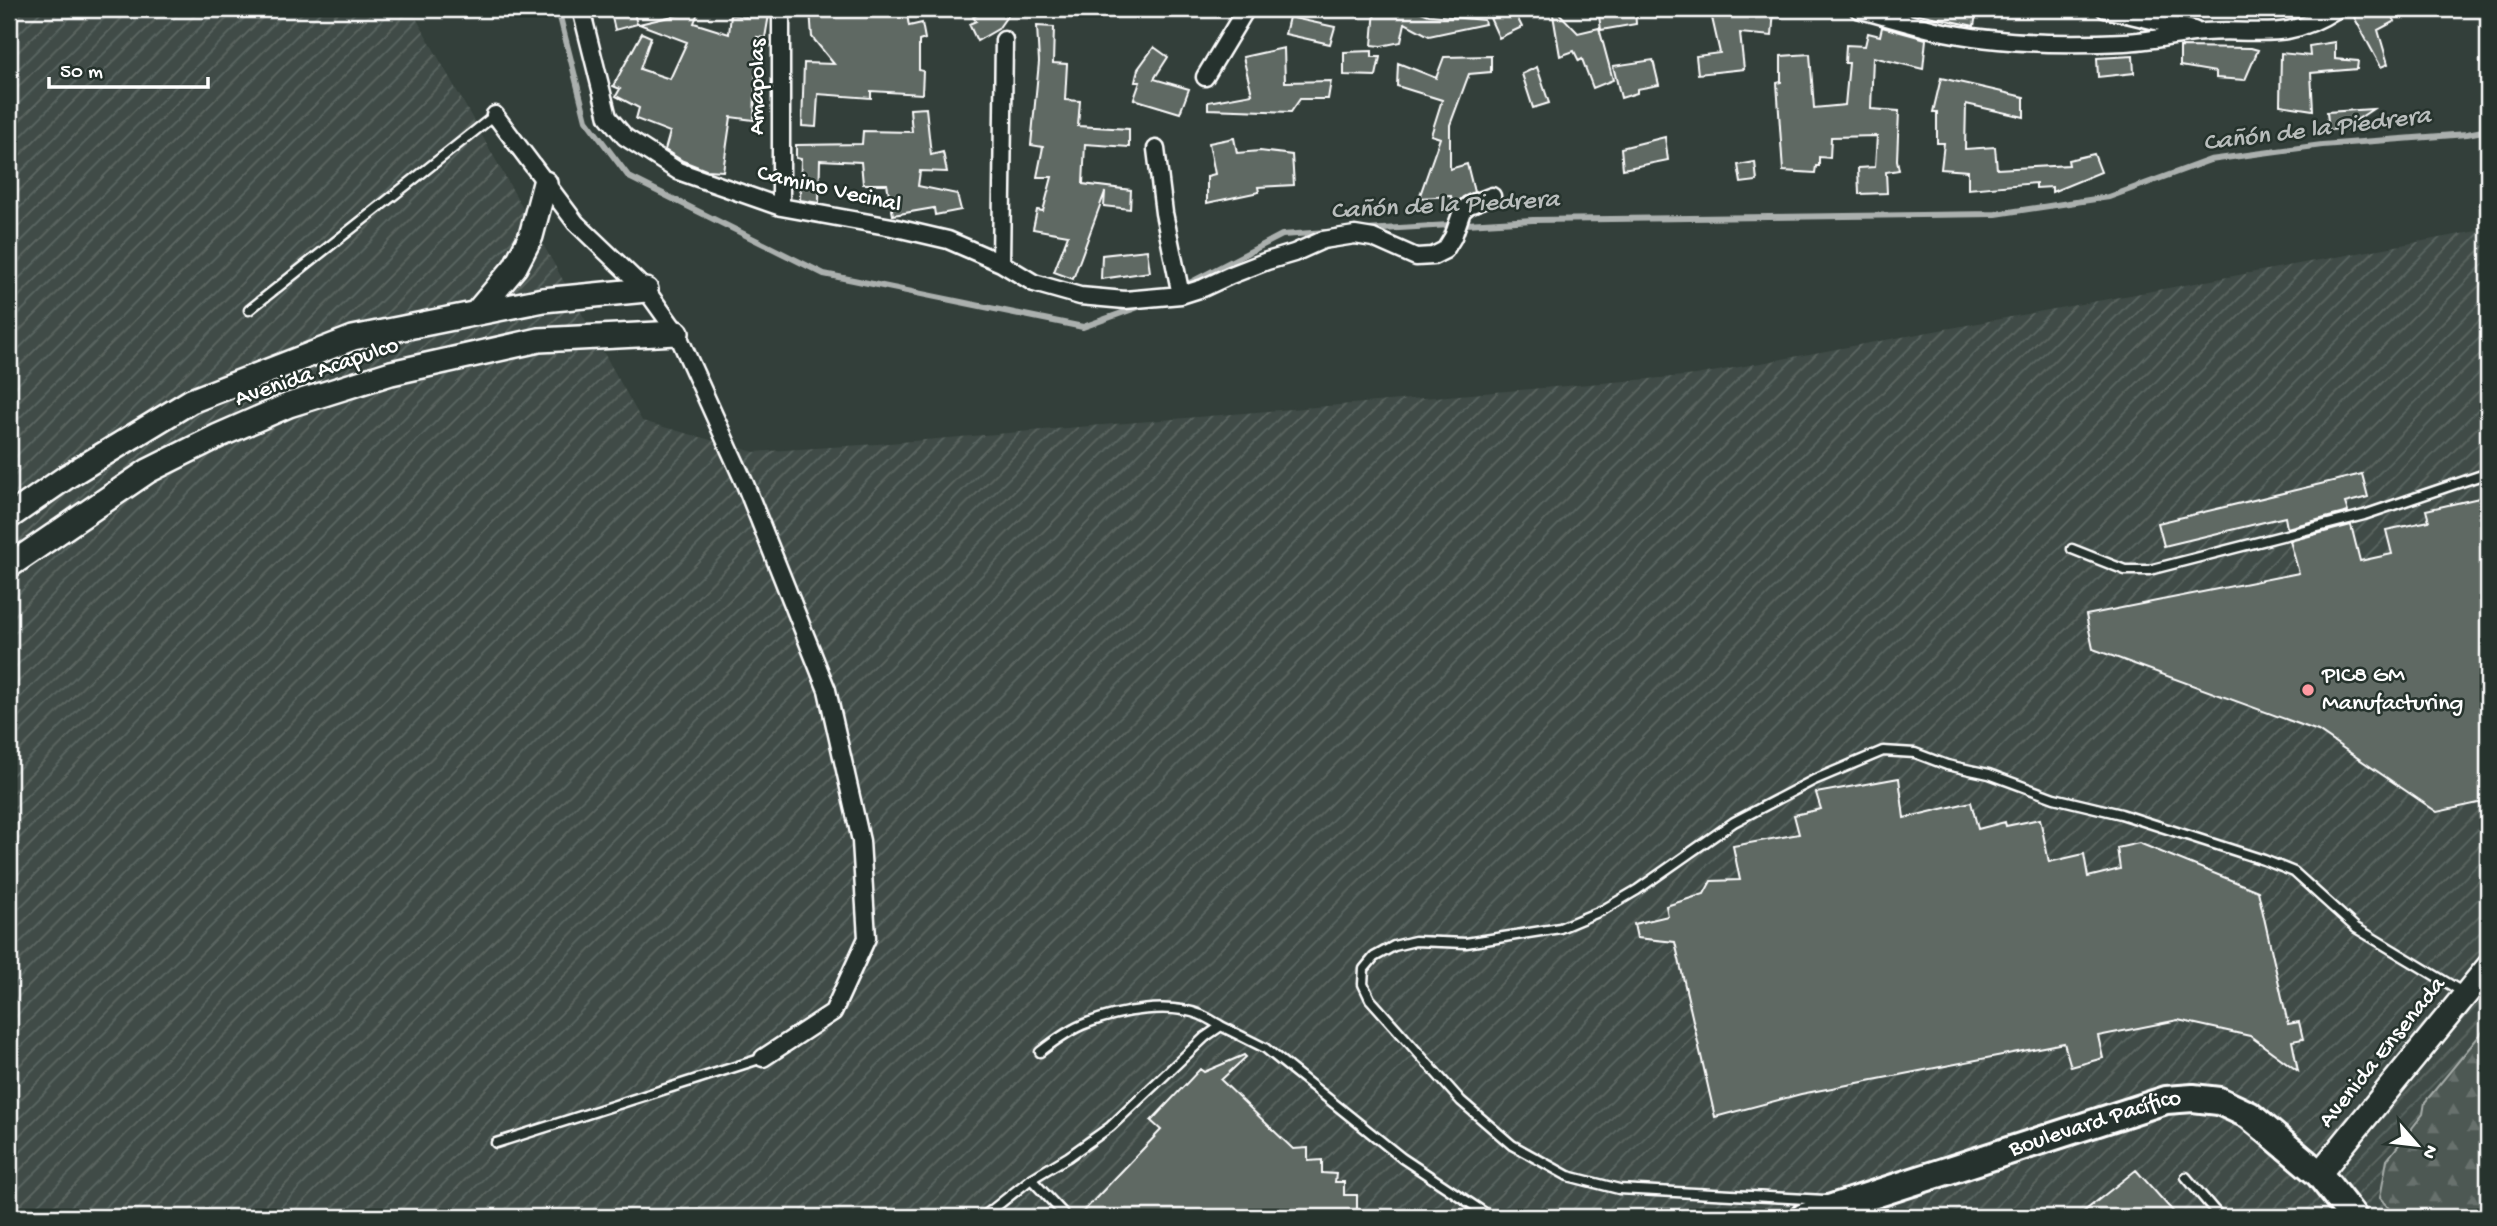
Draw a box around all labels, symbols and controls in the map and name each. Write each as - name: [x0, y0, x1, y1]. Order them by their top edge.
- street label: Amapolas: [744, 38, 773, 135]
- scale bar: [49, 46, 208, 90]
- text: 50 m: [60, 61, 103, 86]
- water label: Cañón de la Piedrera: [2202, 101, 2434, 160]
- street label: Camino Vecinal: [754, 159, 904, 221]
- water label: Cañón de la Piedrera: [1330, 185, 1562, 228]
- street label: Avenida Acapulco: [231, 331, 403, 415]
- place label: PIC8 GM Manufacturing: [2321, 662, 2463, 719]
- marker: PIC8 GM Manufacturing: [2300, 682, 2316, 698]
- street label: Avenida Ensenada: [2313, 971, 2453, 1135]
- street label: Boulevard Pacífico: [2005, 1084, 2182, 1165]
- north arrow: [2382, 1110, 2452, 1180]
- text: N: [2416, 1140, 2442, 1162]

